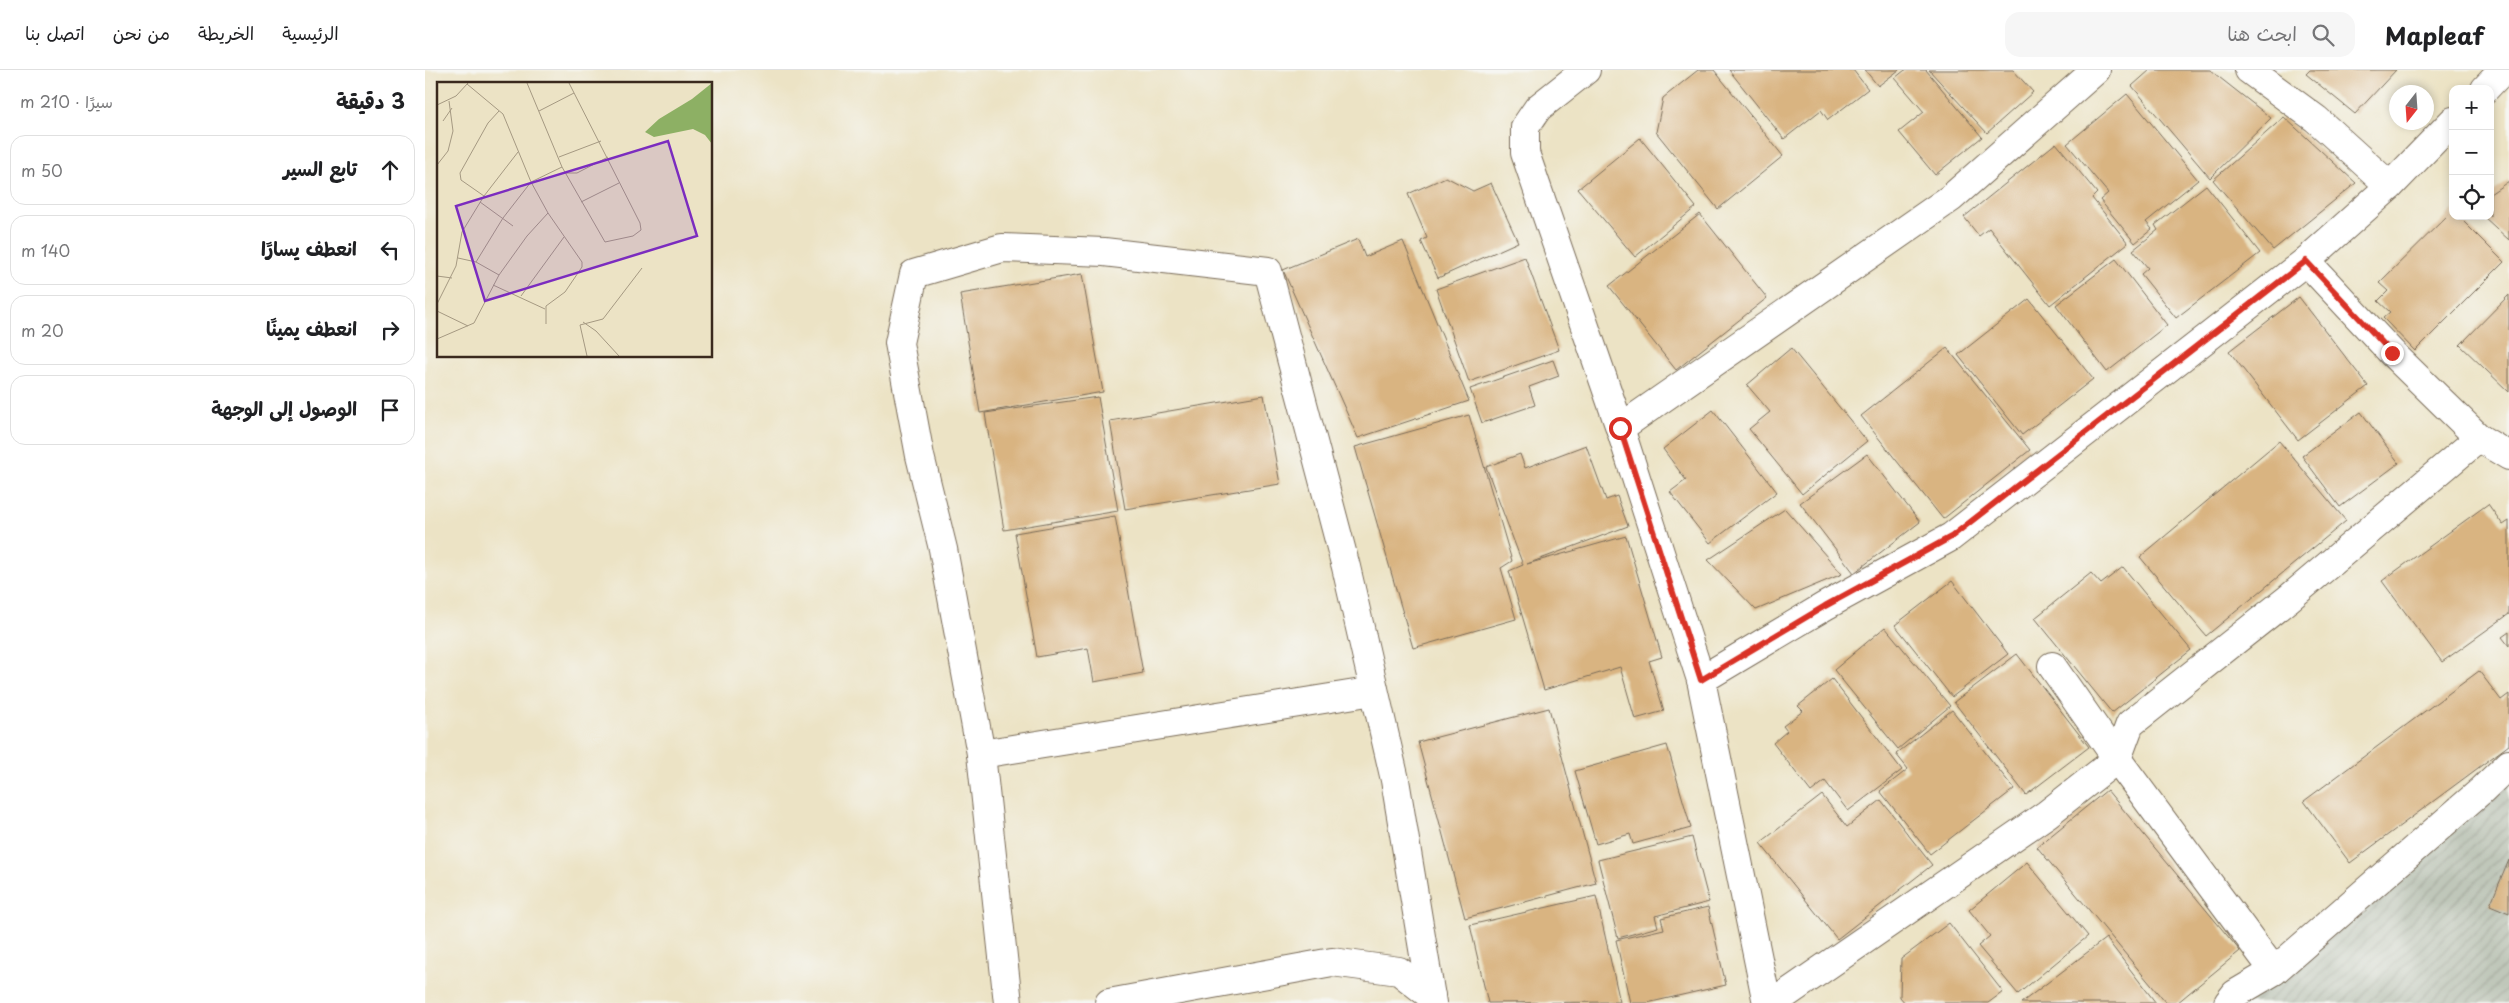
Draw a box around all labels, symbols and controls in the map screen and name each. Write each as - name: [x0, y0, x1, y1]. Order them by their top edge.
- search box: [2005, 12, 2355, 57]
- text: Mapleaf: [2385, 17, 2484, 53]
- text: اتصل بنا: [25, 19, 85, 46]
- text: من نحن: [113, 19, 170, 46]
- text: الخريطة: [198, 19, 254, 46]
- text: الرئيسية: [282, 19, 339, 46]
- text: ابحث هنا: [2227, 19, 2297, 47]
- icon: search: [2309, 21, 2337, 49]
- inset map: [437, 82, 713, 358]
- text: 3 دقيقة: [336, 84, 405, 116]
- north arrow: [2389, 85, 2434, 130]
- map controls: [2449, 85, 2494, 220]
- button: +: [2449, 85, 2494, 130]
- text: سيرًا · 210 m: [20, 89, 113, 113]
- button: −: [2449, 130, 2494, 175]
- text: تابع السير: [283, 154, 357, 182]
- icon: ahead: [376, 156, 404, 184]
- text: 50 m: [21, 158, 63, 182]
- button: locate: [2449, 175, 2494, 220]
- text: انعطف يسارًا: [261, 234, 357, 262]
- icon: left: [376, 236, 404, 264]
- text: 140 m: [21, 238, 70, 262]
- text: انعطف يمينًا: [266, 314, 357, 342]
- icon: right: [376, 316, 404, 344]
- text: 20 m: [21, 318, 64, 342]
- route end: [2381, 342, 2404, 365]
- text: الوصول إلى الوجهة: [211, 394, 357, 422]
- icon: arrive: [376, 396, 404, 424]
- route start: [1609, 417, 1632, 440]

